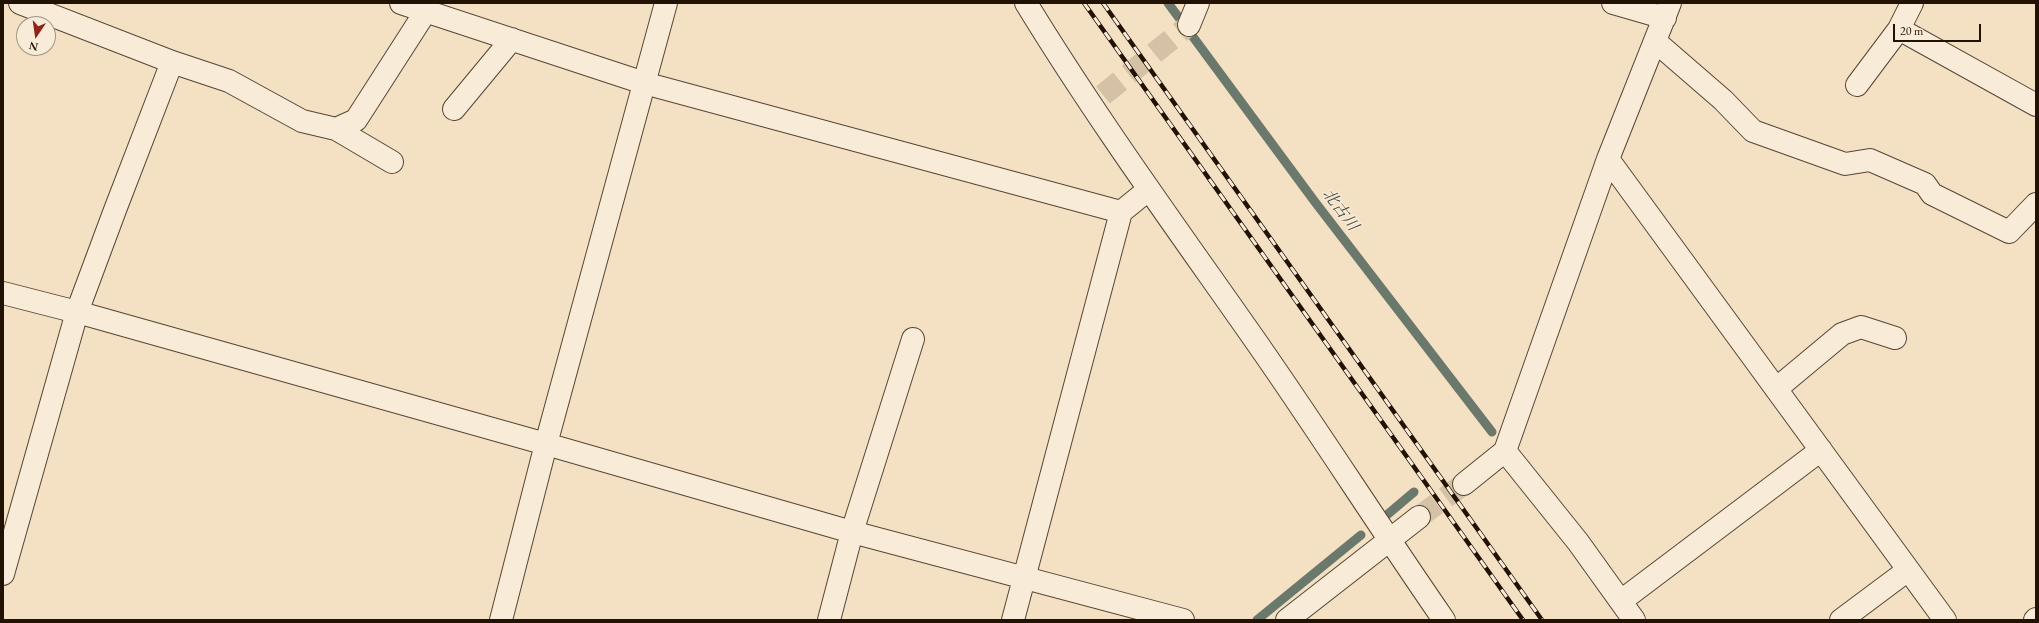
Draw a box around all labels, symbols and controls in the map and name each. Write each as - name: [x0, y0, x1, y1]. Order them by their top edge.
- north arrow: [16, 16, 56, 56]
- scale bar: [1895, 16, 1983, 42]
- text: 20 m: [1900, 23, 1923, 39]
- text: N: [28, 39, 39, 55]
- water label: 北古川: [1318, 185, 1362, 235]

